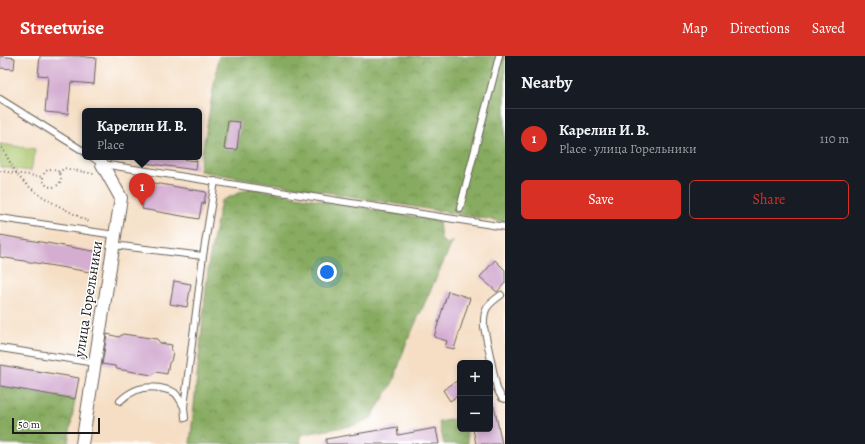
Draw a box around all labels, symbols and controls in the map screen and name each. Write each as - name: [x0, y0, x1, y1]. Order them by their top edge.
- text: Streetwise: [20, 15, 104, 41]
- text: Map: [682, 19, 708, 38]
- text: Directions: [730, 19, 790, 38]
- text: Saved: [812, 19, 845, 38]
- text: Nearby: [521, 71, 572, 94]
- popup: [82, 108, 202, 160]
- text: Карелин И. В.: [97, 116, 187, 136]
- text: Карелин И. В.: [559, 120, 650, 140]
- text: 1: [532, 130, 536, 147]
- text: 110 m: [820, 130, 849, 147]
- text: Place: [97, 136, 124, 153]
- text: Place · улица Горельники: [559, 140, 697, 157]
- pin: 1: [129, 173, 155, 206]
- button: Save: [521, 180, 681, 219]
- button: Share: [689, 180, 849, 219]
- street label: улица Горельники: [69, 239, 107, 360]
- your location: [317, 262, 337, 282]
- map controls: [457, 360, 493, 432]
- button: +: [457, 360, 493, 396]
- button: −: [457, 396, 493, 432]
- scale bar: [12, 416, 100, 435]
- text: 50 m: [18, 417, 40, 432]

